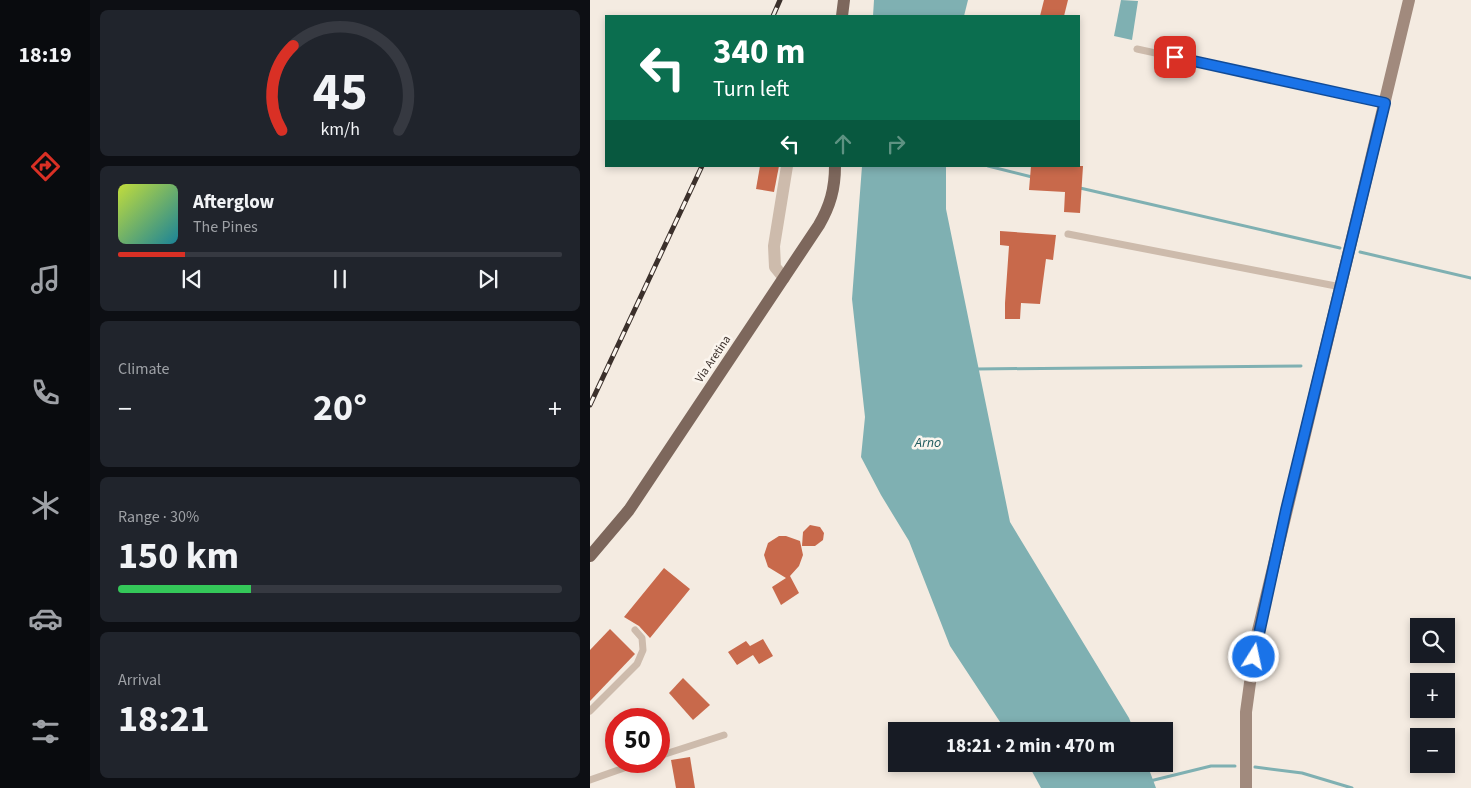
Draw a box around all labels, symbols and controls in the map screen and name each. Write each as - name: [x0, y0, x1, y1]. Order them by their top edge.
- text: 340 m: [713, 27, 805, 77]
- icon: left: [630, 35, 695, 100]
- pin: [1154, 36, 1196, 78]
- text: 18:19: [18, 39, 72, 71]
- icon: arrive: [1161, 43, 1189, 71]
- text: 45: [313, 56, 367, 130]
- text: Turn left: [713, 73, 789, 105]
- text: km/h: [320, 117, 360, 142]
- icon: left: [776, 130, 804, 158]
- icon: ahead: [829, 130, 857, 158]
- icon: right: [882, 130, 910, 158]
- icon: directions: [28, 149, 63, 184]
- text: Afterglow: [193, 189, 274, 216]
- text: The Pines: [193, 216, 258, 238]
- icon: music: [28, 262, 63, 297]
- icon: previous: [178, 265, 206, 293]
- icon: pause: [326, 265, 354, 293]
- icon: next: [474, 265, 502, 293]
- street label: Via Aretina: [691, 332, 735, 386]
- text: Climate: [118, 358, 169, 380]
- icon: phone: [28, 375, 63, 410]
- text: 20°: [313, 381, 367, 435]
- text: −: [118, 389, 132, 429]
- text: +: [548, 389, 562, 429]
- water label: Arno: [914, 433, 941, 453]
- icon: climate: [28, 488, 63, 523]
- text: Range · 30%: [118, 506, 199, 528]
- text: 150 km: [118, 529, 239, 583]
- icon: car: [28, 601, 63, 636]
- map controls: [1410, 618, 1455, 773]
- button: search: [1410, 618, 1455, 663]
- position arrow: [1227, 630, 1279, 682]
- text: Arrival: [118, 669, 161, 691]
- button: +: [1410, 673, 1455, 718]
- text: 18:21: [118, 692, 210, 746]
- speed limit sign: 50: [605, 708, 670, 773]
- icon: filters: [28, 714, 63, 749]
- button: −: [1410, 728, 1455, 773]
- text: 18:21 · 2 min · 470 m: [946, 733, 1115, 760]

